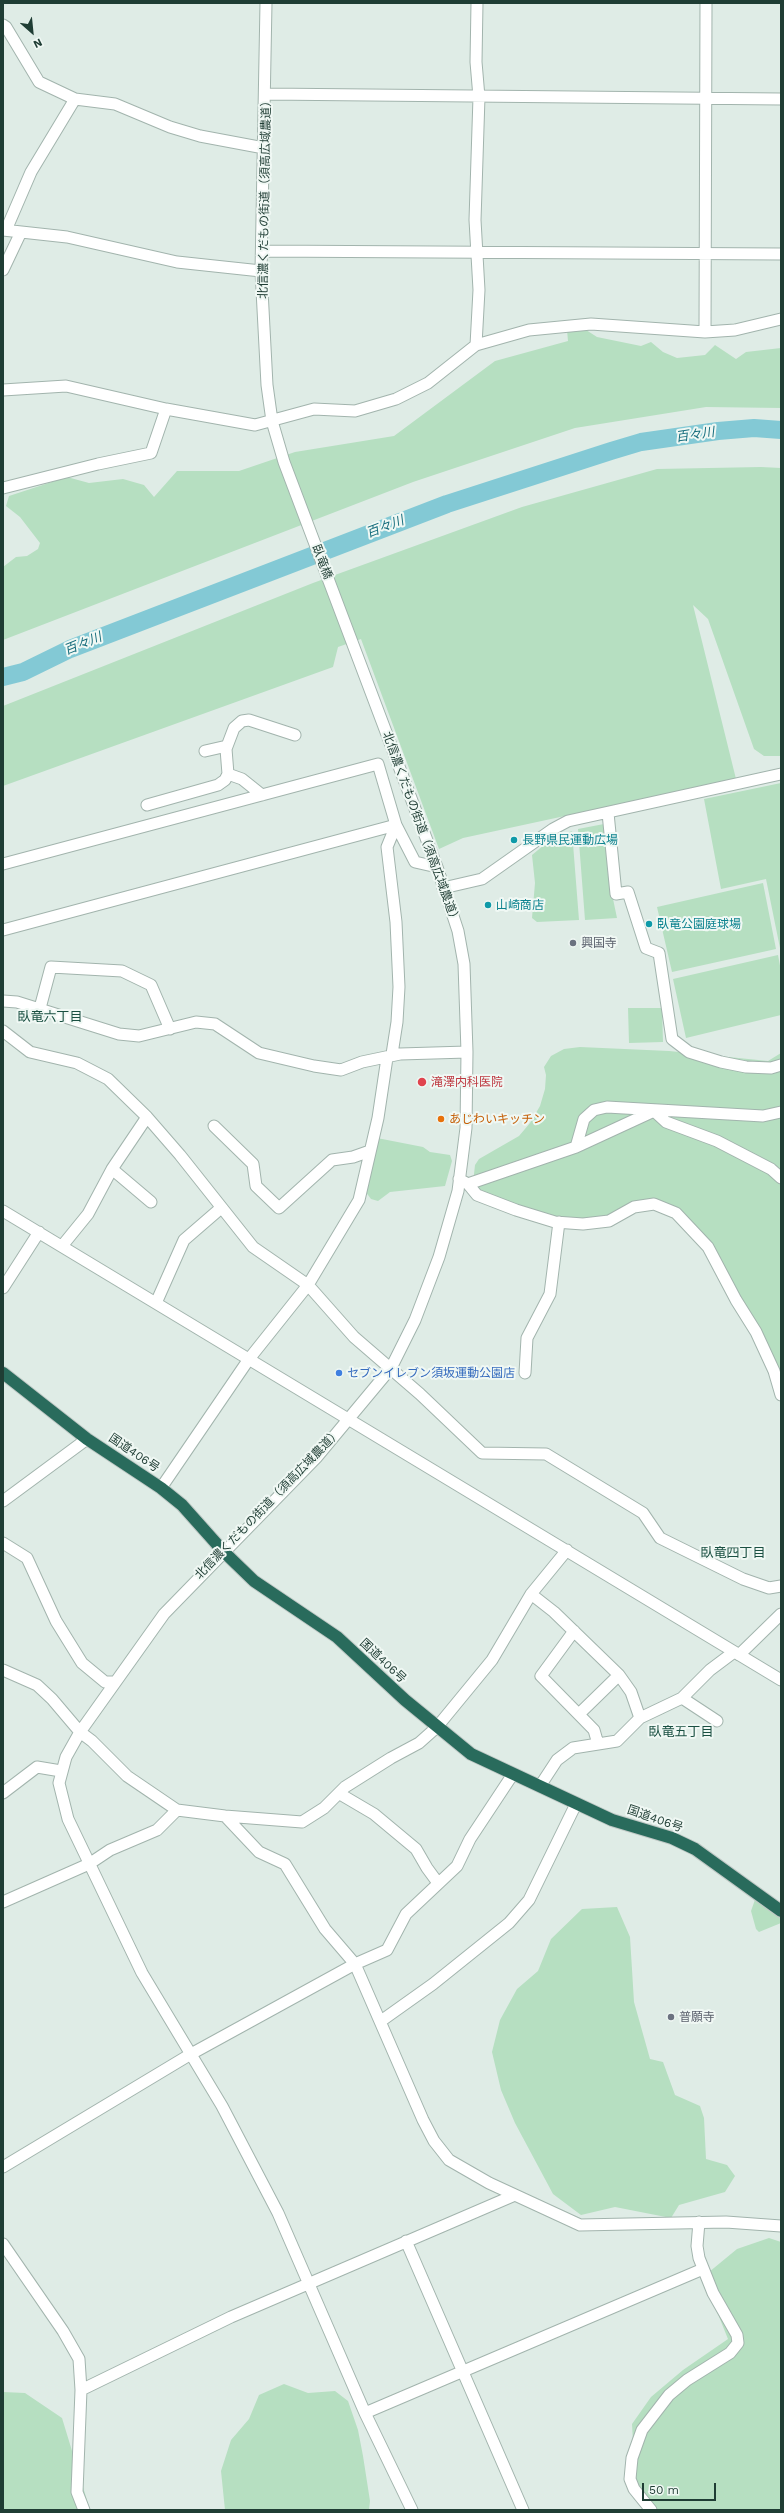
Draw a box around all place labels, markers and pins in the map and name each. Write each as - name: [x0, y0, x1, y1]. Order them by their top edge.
- place label: 長野県民運動広場: [522, 833, 618, 847]
- marker: 長野県民運動広場: [509, 835, 519, 845]
- place label: 山崎商店: [496, 898, 544, 912]
- marker: 山崎商店: [483, 900, 493, 910]
- place label: 臥竜公園庭球場: [657, 917, 741, 931]
- marker: 臥竜公園庭球場: [644, 919, 654, 929]
- place label: 興国寺: [581, 936, 617, 950]
- marker: 興国寺: [568, 938, 578, 948]
- place label: 滝澤内科医院: [431, 1075, 503, 1089]
- marker: 滝澤内科医院: [416, 1076, 428, 1088]
- place label: あじわいキッチン: [449, 1112, 545, 1126]
- marker: あじわいキッチン: [436, 1114, 446, 1124]
- place label: セブンイレブン須坂運動公園店: [347, 1366, 515, 1380]
- marker: セブンイレブン須坂運動公園店: [334, 1368, 344, 1378]
- place label: 普願寺: [679, 2010, 715, 2024]
- marker: 普願寺: [666, 2012, 676, 2022]

